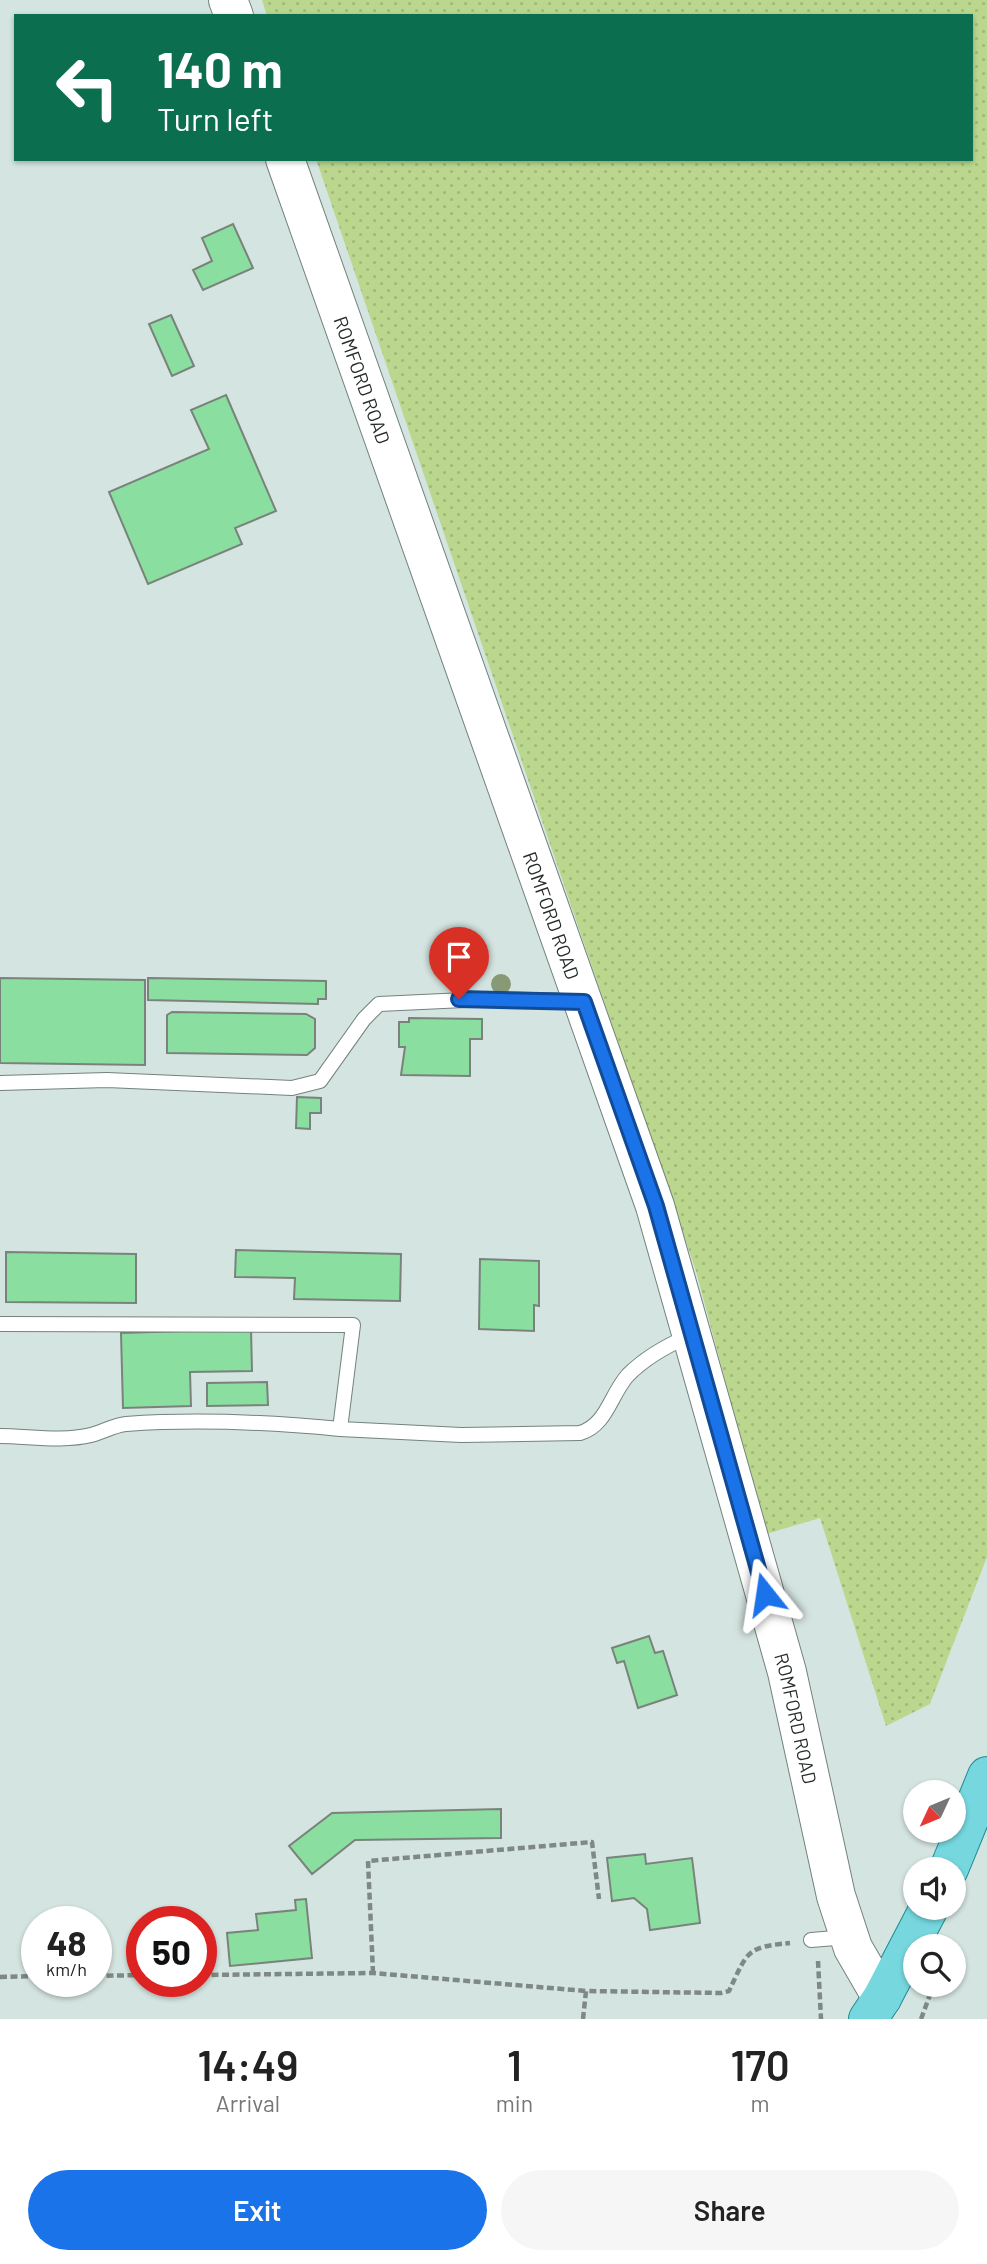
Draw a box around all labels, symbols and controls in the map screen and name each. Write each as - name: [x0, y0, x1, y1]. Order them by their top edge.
- text: 140 m: [157, 39, 283, 98]
- icon: left: [42, 42, 133, 133]
- text: Turn left: [157, 99, 274, 137]
- street label: ROMFORD ROAD: [330, 313, 396, 446]
- street label: ROMFORD ROAD: [519, 848, 585, 982]
- pin: [429, 927, 489, 999]
- icon: arrive: [440, 938, 478, 976]
- position arrow: [728, 1557, 802, 1631]
- street label: ROMFORD ROAD: [771, 1650, 823, 1786]
- north arrow: [903, 1780, 966, 1843]
- map controls: [903, 1780, 966, 1997]
- button: sound: [903, 1857, 966, 1920]
- speed limit sign: 50: [126, 1906, 217, 1997]
- text: 48: [46, 1921, 87, 1963]
- button: search: [903, 1934, 966, 1997]
- text: km/h: [46, 1958, 87, 1980]
- text: 14:49: [197, 2039, 298, 2089]
- text: 1: [507, 2039, 522, 2089]
- text: 170: [730, 2039, 790, 2089]
- text: Arrival: [216, 2089, 280, 2117]
- text: min: [496, 2089, 533, 2117]
- text: m: [751, 2089, 770, 2117]
- button: Exit: [28, 2170, 487, 2250]
- button: Share: [501, 2170, 959, 2250]

